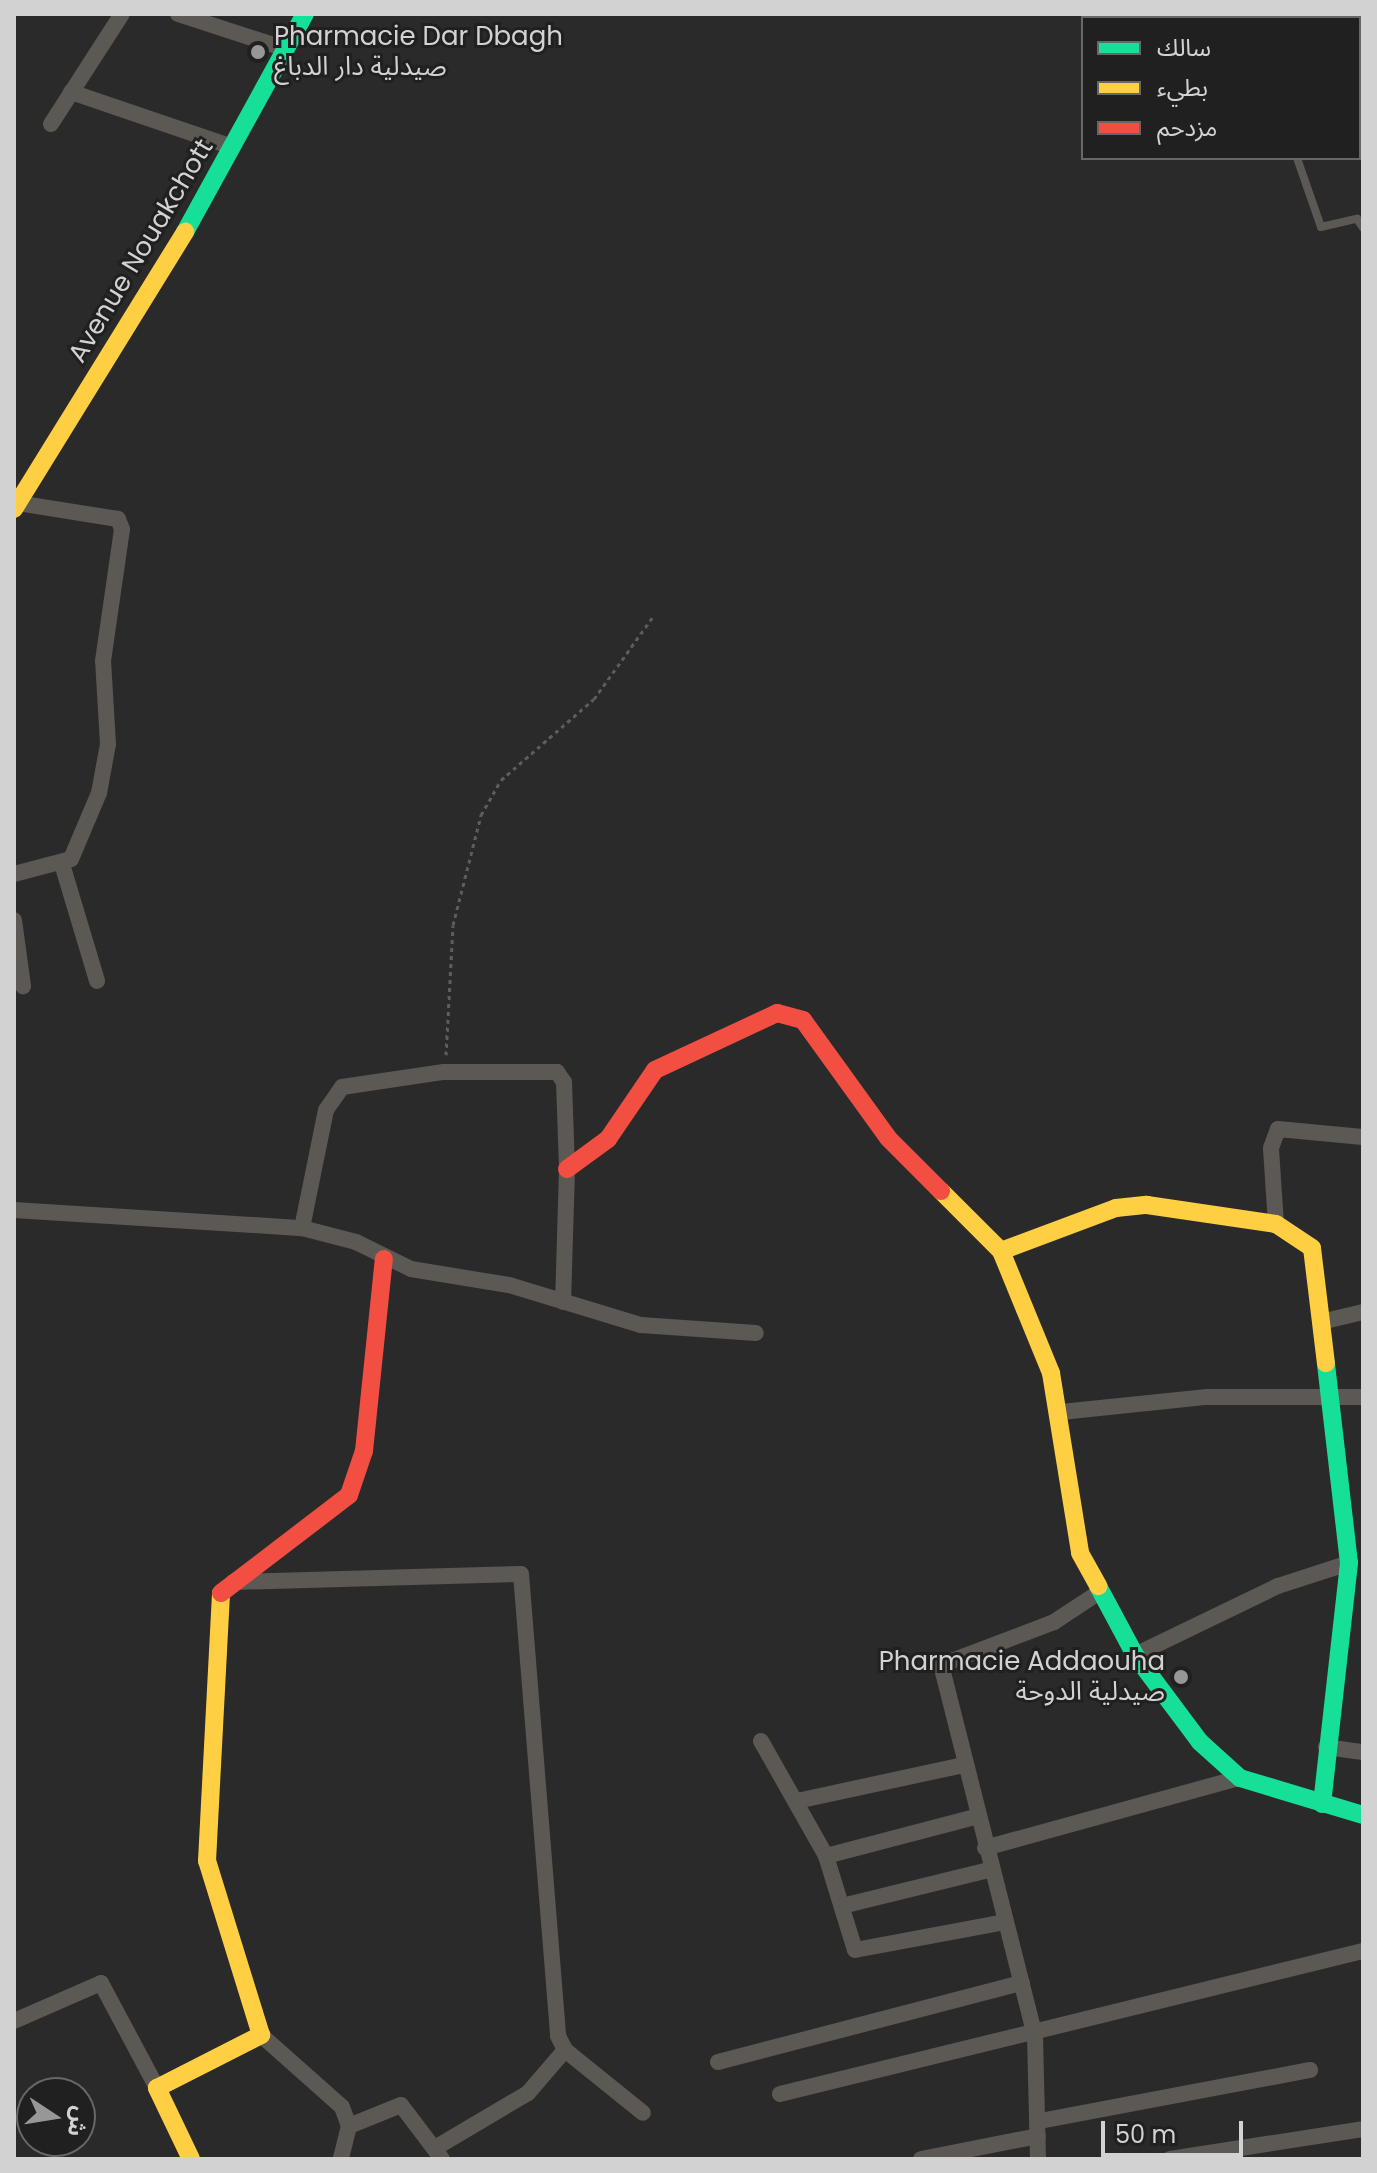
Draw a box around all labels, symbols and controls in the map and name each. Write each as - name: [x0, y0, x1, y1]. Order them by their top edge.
- legend: [1081, 16, 1361, 160]
- place label: Pharmacie Dar Dbagh صيدلية دار الدباغ: [274, 21, 563, 82]
- text: سالك: [1157, 31, 1211, 64]
- marker: Pharmacie Dar Dbagh صيدلية دار الدباغ: [249, 43, 267, 61]
- text: بطيء: [1157, 71, 1208, 104]
- text: مزدحم: [1157, 111, 1217, 144]
- street label: Avenue Nouakchott: [62, 134, 220, 368]
- place label: Pharmacie Addaouha صيدلية الدوحة: [879, 1646, 1165, 1708]
- marker: Pharmacie Addaouha صيدلية الدوحة: [1172, 1668, 1190, 1686]
- north arrow: [16, 2077, 96, 2157]
- text: ش: [60, 2104, 96, 2140]
- scale bar: [1105, 2105, 1247, 2155]
- text: 50 m: [1115, 2118, 1176, 2151]

